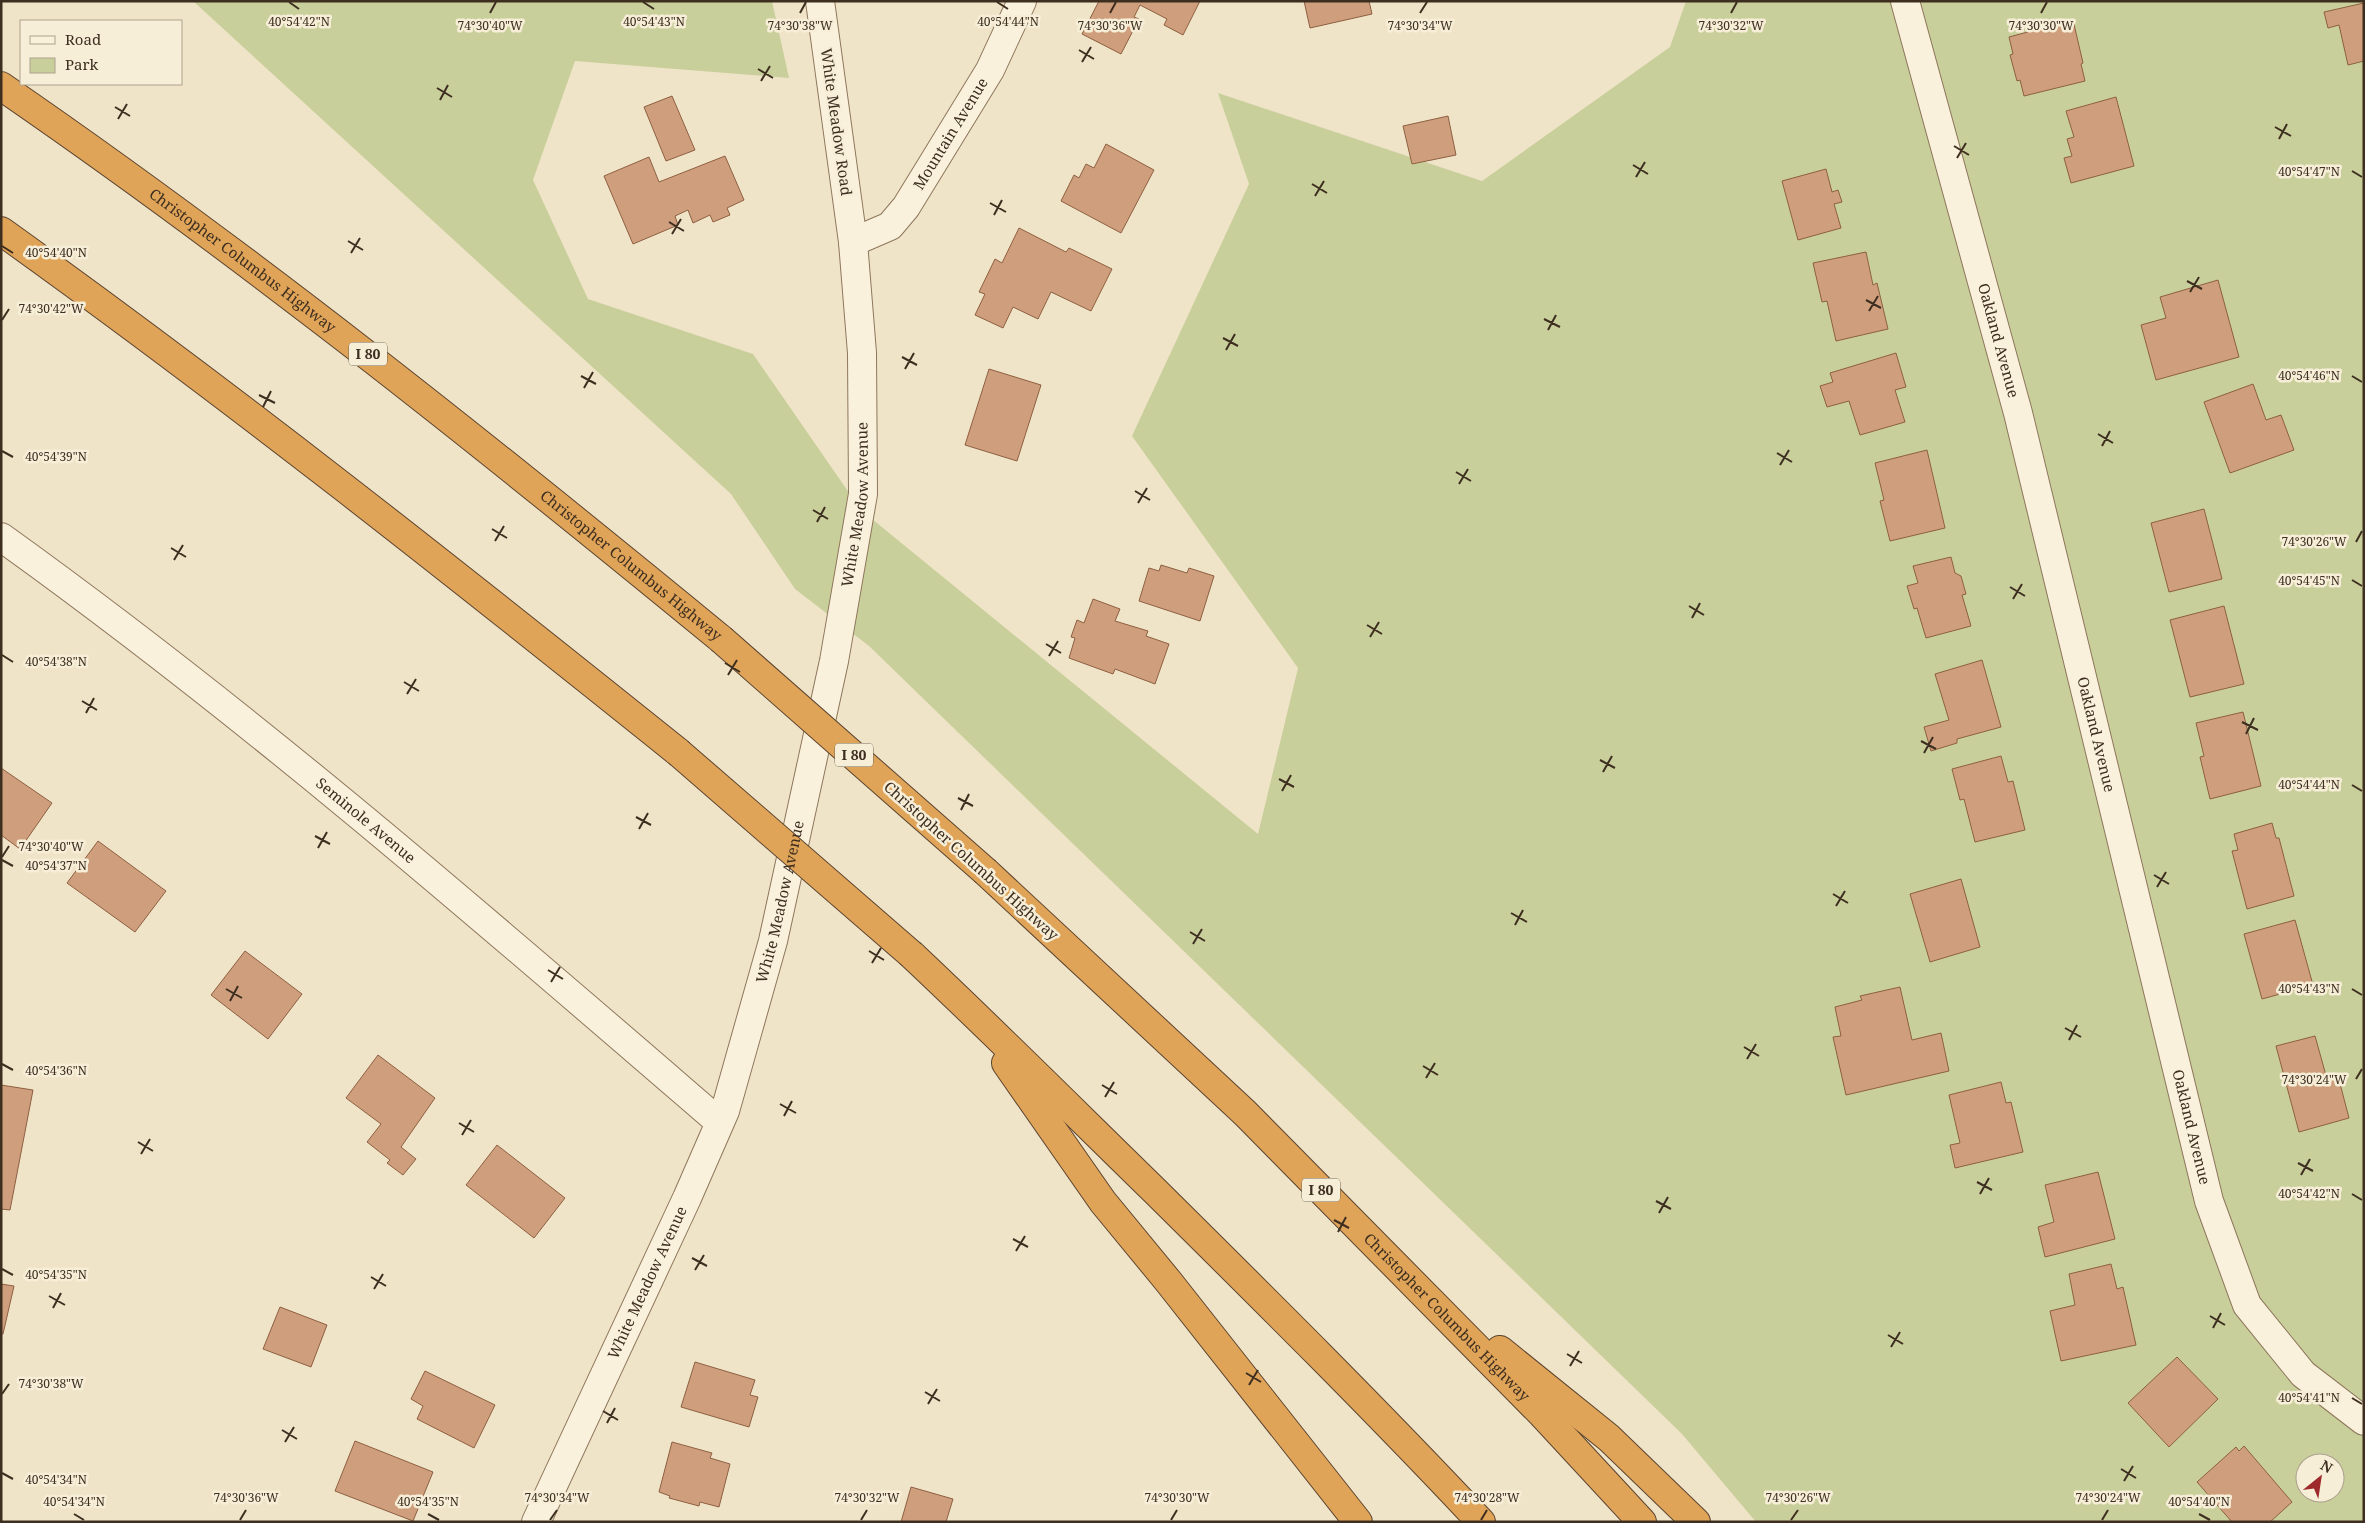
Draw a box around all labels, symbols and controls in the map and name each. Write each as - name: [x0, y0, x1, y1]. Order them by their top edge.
- text: 40°54'42"N: [268, 13, 330, 30]
- text: 40°54'43"N: [623, 13, 685, 30]
- text: 40°54'44"N: [977, 13, 1039, 30]
- text: 74°30'40"W: [457, 17, 523, 34]
- text: 74°30'38"W: [767, 17, 833, 34]
- text: 74°30'36"W: [1077, 17, 1143, 34]
- text: 74°30'34"W: [1387, 17, 1453, 34]
- text: 74°30'32"W: [1698, 17, 1764, 34]
- text: 74°30'30"W: [2008, 17, 2074, 34]
- legend: [20, 20, 182, 85]
- text: Road: [65, 29, 101, 49]
- street label: White Meadow Road: [817, 47, 857, 197]
- text: Park: [65, 54, 99, 74]
- street label: Mountain Avenue: [908, 74, 992, 193]
- text: 40°54'47"N: [2278, 163, 2340, 180]
- street label: Christopher Columbus Highway: [146, 183, 341, 337]
- text: 40°54'40"N: [25, 244, 87, 261]
- street label: Oakland Avenue: [1974, 281, 2024, 400]
- text: 74°30'42"W: [18, 300, 84, 317]
- road number: I 80: [349, 342, 387, 366]
- text: 40°54'46"N: [2278, 367, 2340, 384]
- street label: White Meadow Avenue: [836, 422, 872, 588]
- text: 40°54'39"N: [25, 448, 87, 465]
- street label: Christopher Columbus Highway: [537, 485, 727, 645]
- text: 74°30'26"W: [2281, 533, 2347, 550]
- text: 40°54'45"N: [2278, 572, 2340, 589]
- text: 40°54'38"N: [25, 653, 87, 670]
- street label: Oakland Avenue: [2073, 675, 2121, 794]
- road number: I 80: [835, 744, 873, 766]
- street label: Seminole Avenue: [312, 773, 420, 867]
- street label: Christopher Columbus Highway: [880, 776, 1064, 944]
- text: 40°54'44"N: [2278, 776, 2340, 793]
- street label: White Meadow Avenue: [751, 818, 808, 985]
- text: 74°30'40"W: [18, 838, 84, 855]
- text: 40°54'37"N: [25, 857, 87, 874]
- text: 40°54'43"N: [2278, 980, 2340, 997]
- text: 40°54'36"N: [25, 1062, 87, 1079]
- street label: Oakland Avenue: [2168, 1067, 2216, 1187]
- text: 74°30'24"W: [2281, 1071, 2347, 1088]
- road number: I 80: [1302, 1178, 1340, 1202]
- text: 40°54'42"N: [2278, 1185, 2340, 1202]
- street label: White Meadow Avenue: [602, 1203, 691, 1362]
- street label: Christopher Columbus Highway: [1360, 1228, 1535, 1406]
- text: 40°54'35"N: [25, 1266, 87, 1283]
- text: 74°30'38"W: [18, 1375, 84, 1392]
- text: 40°54'41"N: [2278, 1389, 2340, 1406]
- north arrow: [2295, 1453, 2345, 1503]
- text: N: [2317, 1455, 2336, 1477]
- text: 40°54'34"N: [25, 1471, 87, 1488]
- text: 74°30'36"W: [213, 1489, 279, 1506]
- text: 74°30'34"W: [524, 1489, 590, 1506]
- text: 74°30'32"W: [834, 1489, 900, 1506]
- text: 74°30'30"W: [1144, 1489, 1210, 1506]
- text: 74°30'28"W: [1454, 1489, 1520, 1506]
- text: 74°30'26"W: [1765, 1489, 1831, 1506]
- text: 74°30'24"W: [2075, 1489, 2141, 1506]
- text: 40°54'34"N: [43, 1493, 105, 1510]
- text: 40°54'35"N: [397, 1493, 459, 1510]
- text: 40°54'40"N: [2168, 1493, 2230, 1510]

